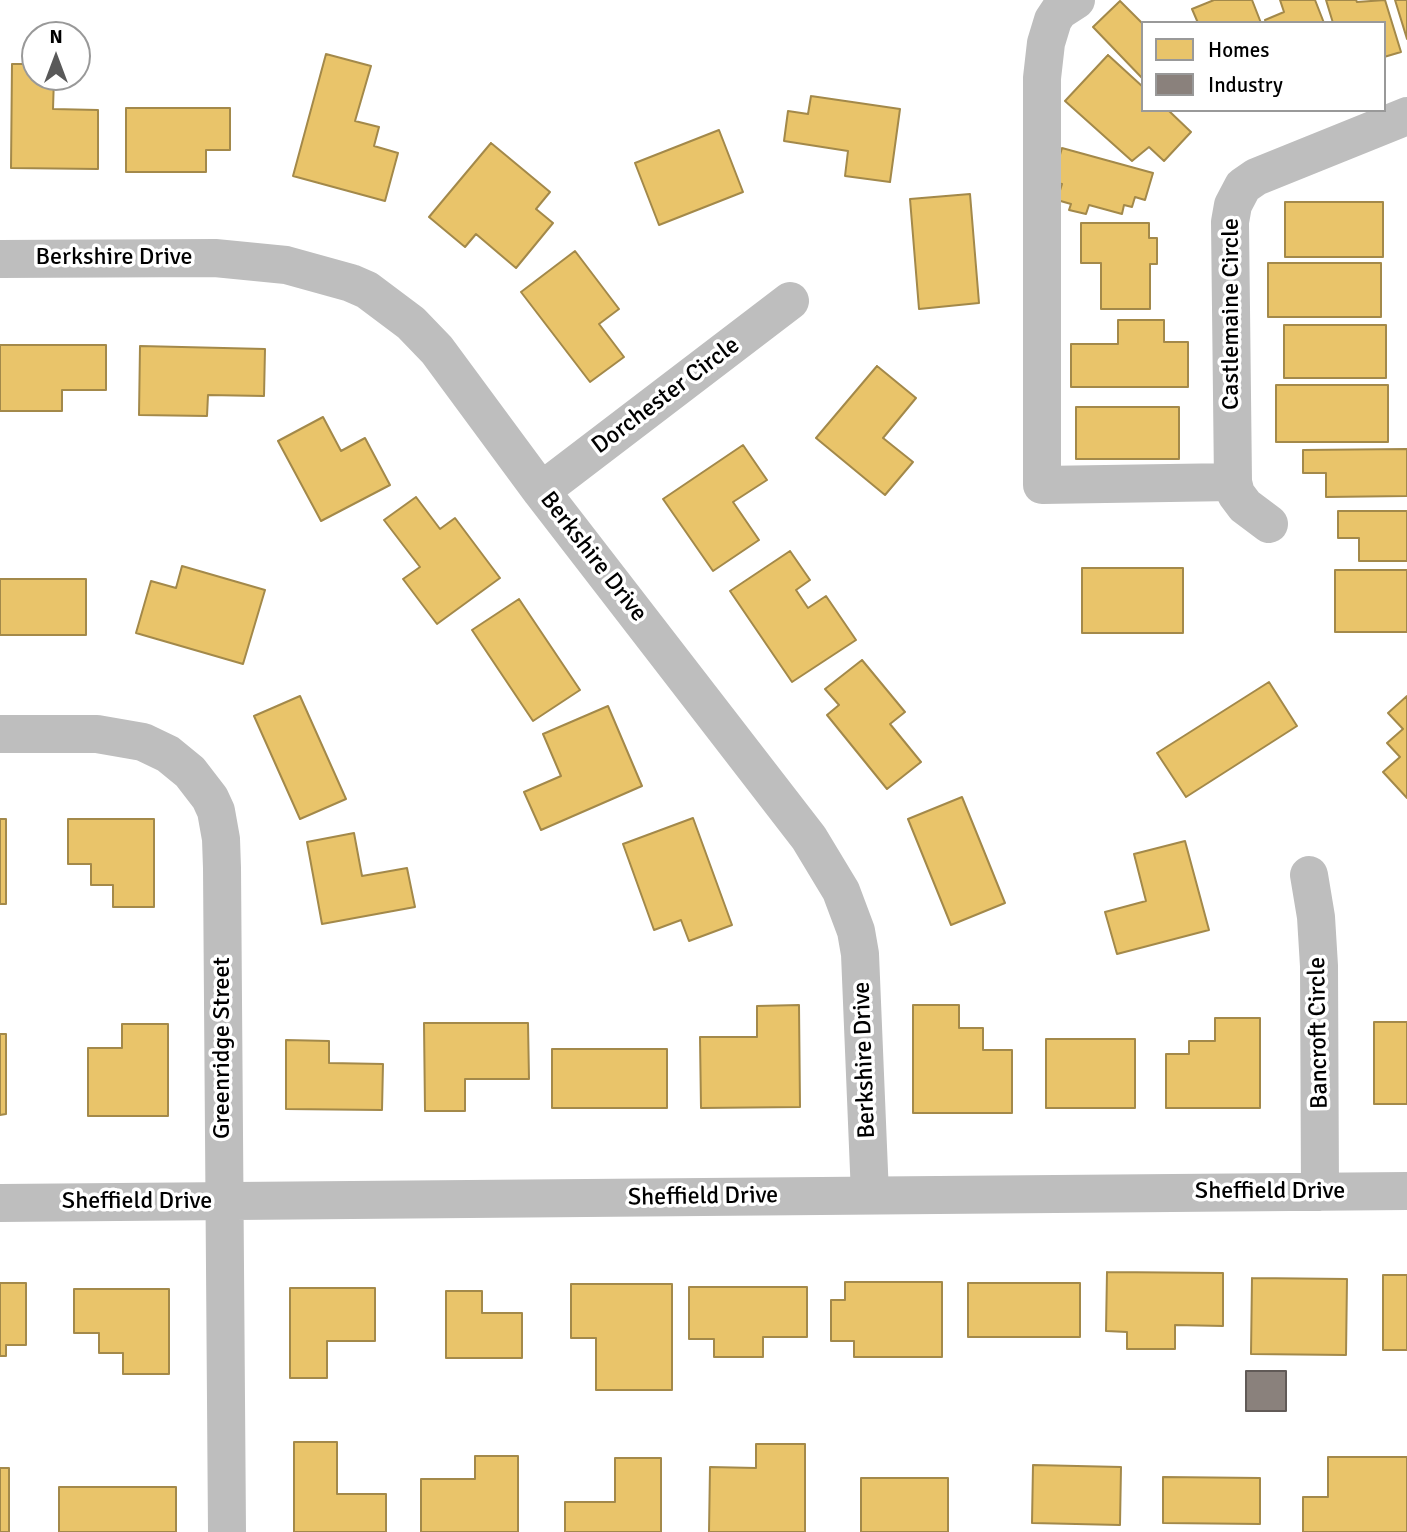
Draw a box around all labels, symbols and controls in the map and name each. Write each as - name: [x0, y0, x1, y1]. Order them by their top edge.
- north arrow: [21, 21, 91, 91]
- legend: [1141, 21, 1386, 112]
- text: N: [49, 25, 63, 49]
- text: Homes: [1208, 37, 1270, 63]
- text: Industry: [1208, 72, 1283, 98]
- street label: Castlemaine Circle: [1218, 218, 1246, 410]
- street label: Berkshire Drive: [36, 244, 192, 272]
- street label: Dorchester Circle: [587, 331, 745, 461]
- street label: Berkshire Drive: [533, 486, 653, 628]
- street label: Greenridge Street: [209, 957, 237, 1139]
- street label: Bancroft Circle: [1303, 957, 1335, 1109]
- street label: Berkshire Drive: [848, 981, 882, 1139]
- street label: Sheffield Drive: [1195, 1178, 1345, 1206]
- street label: Sheffield Drive: [628, 1181, 778, 1213]
- street label: Sheffield Drive: [62, 1188, 212, 1216]

